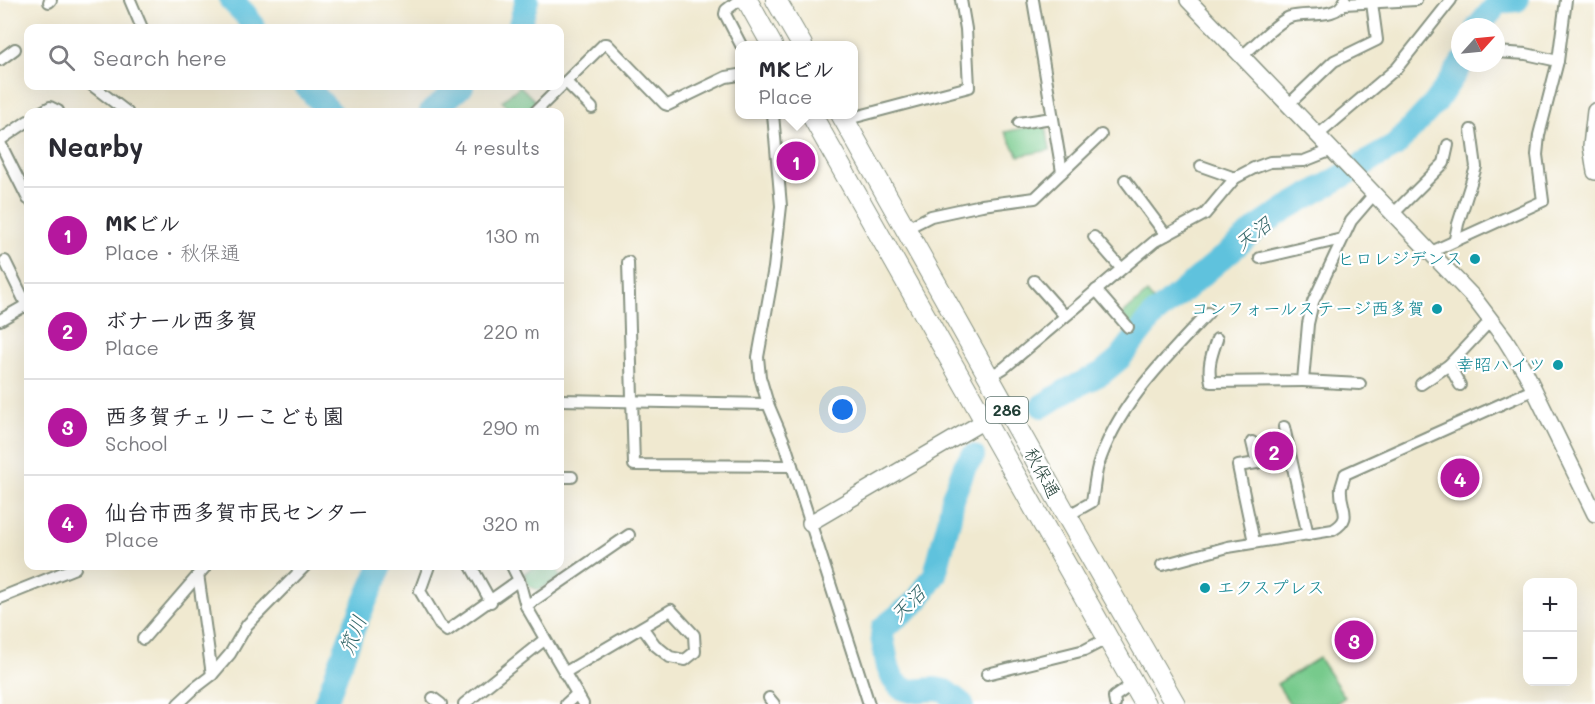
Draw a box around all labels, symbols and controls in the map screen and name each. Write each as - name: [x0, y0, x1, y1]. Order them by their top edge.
- north arrow: [1451, 18, 1505, 72]
- search box: [24, 24, 564, 90]
- icon: search: [45, 41, 78, 74]
- popup: [735, 41, 858, 119]
- text: Search here: [93, 43, 227, 72]
- text: MKビル: [759, 54, 834, 83]
- text: Place: [759, 83, 812, 109]
- text: Nearby: [48, 130, 143, 164]
- text: 4 results: [455, 134, 540, 160]
- pin: 1: [776, 138, 816, 184]
- text: MKビル: [105, 208, 181, 237]
- water label: 天沼: [1229, 210, 1278, 256]
- text: 1: [63, 222, 72, 248]
- text: 130 m: [485, 222, 540, 248]
- text: Place · 秋保通: [105, 239, 240, 265]
- place label: ヒロレジデンス: [1337, 246, 1463, 270]
- marker: ヒロレジデンス: [1468, 252, 1482, 266]
- place label: コンフォールステージ西多賀: [1191, 296, 1425, 320]
- marker: コンフォールステージ西多賀: [1430, 302, 1444, 316]
- text: ボナール西多賀: [105, 305, 258, 334]
- text: 2: [62, 318, 73, 344]
- text: 220 m: [483, 318, 540, 344]
- text: Place: [105, 334, 159, 360]
- place label: 幸昭ハイツ: [1456, 352, 1546, 376]
- marker: 幸昭ハイツ: [1551, 358, 1565, 372]
- your location: [828, 395, 857, 424]
- road number: 286: [986, 397, 1028, 423]
- text: 西多賀チェリーこども園: [105, 401, 344, 430]
- text: 3: [62, 414, 74, 440]
- text: 290 m: [482, 414, 540, 440]
- pin: 2: [1254, 428, 1294, 474]
- text: School: [105, 430, 168, 456]
- street label: 秋保通: [1019, 443, 1066, 502]
- pin: 4: [1440, 456, 1480, 500]
- text: 仙台市西多賀市民センター: [105, 497, 369, 526]
- text: 4: [61, 510, 74, 536]
- text: 320 m: [482, 510, 540, 536]
- text: Place: [105, 526, 159, 552]
- place label: エクスプレス: [1217, 575, 1325, 599]
- map controls: [1523, 578, 1577, 686]
- button: +: [1523, 578, 1577, 632]
- water label: 天沼: [884, 579, 932, 627]
- marker: エクスプレス: [1198, 581, 1212, 595]
- water label: 笊川: [333, 611, 372, 658]
- pin: 3: [1334, 618, 1374, 662]
- button: −: [1523, 632, 1577, 686]

